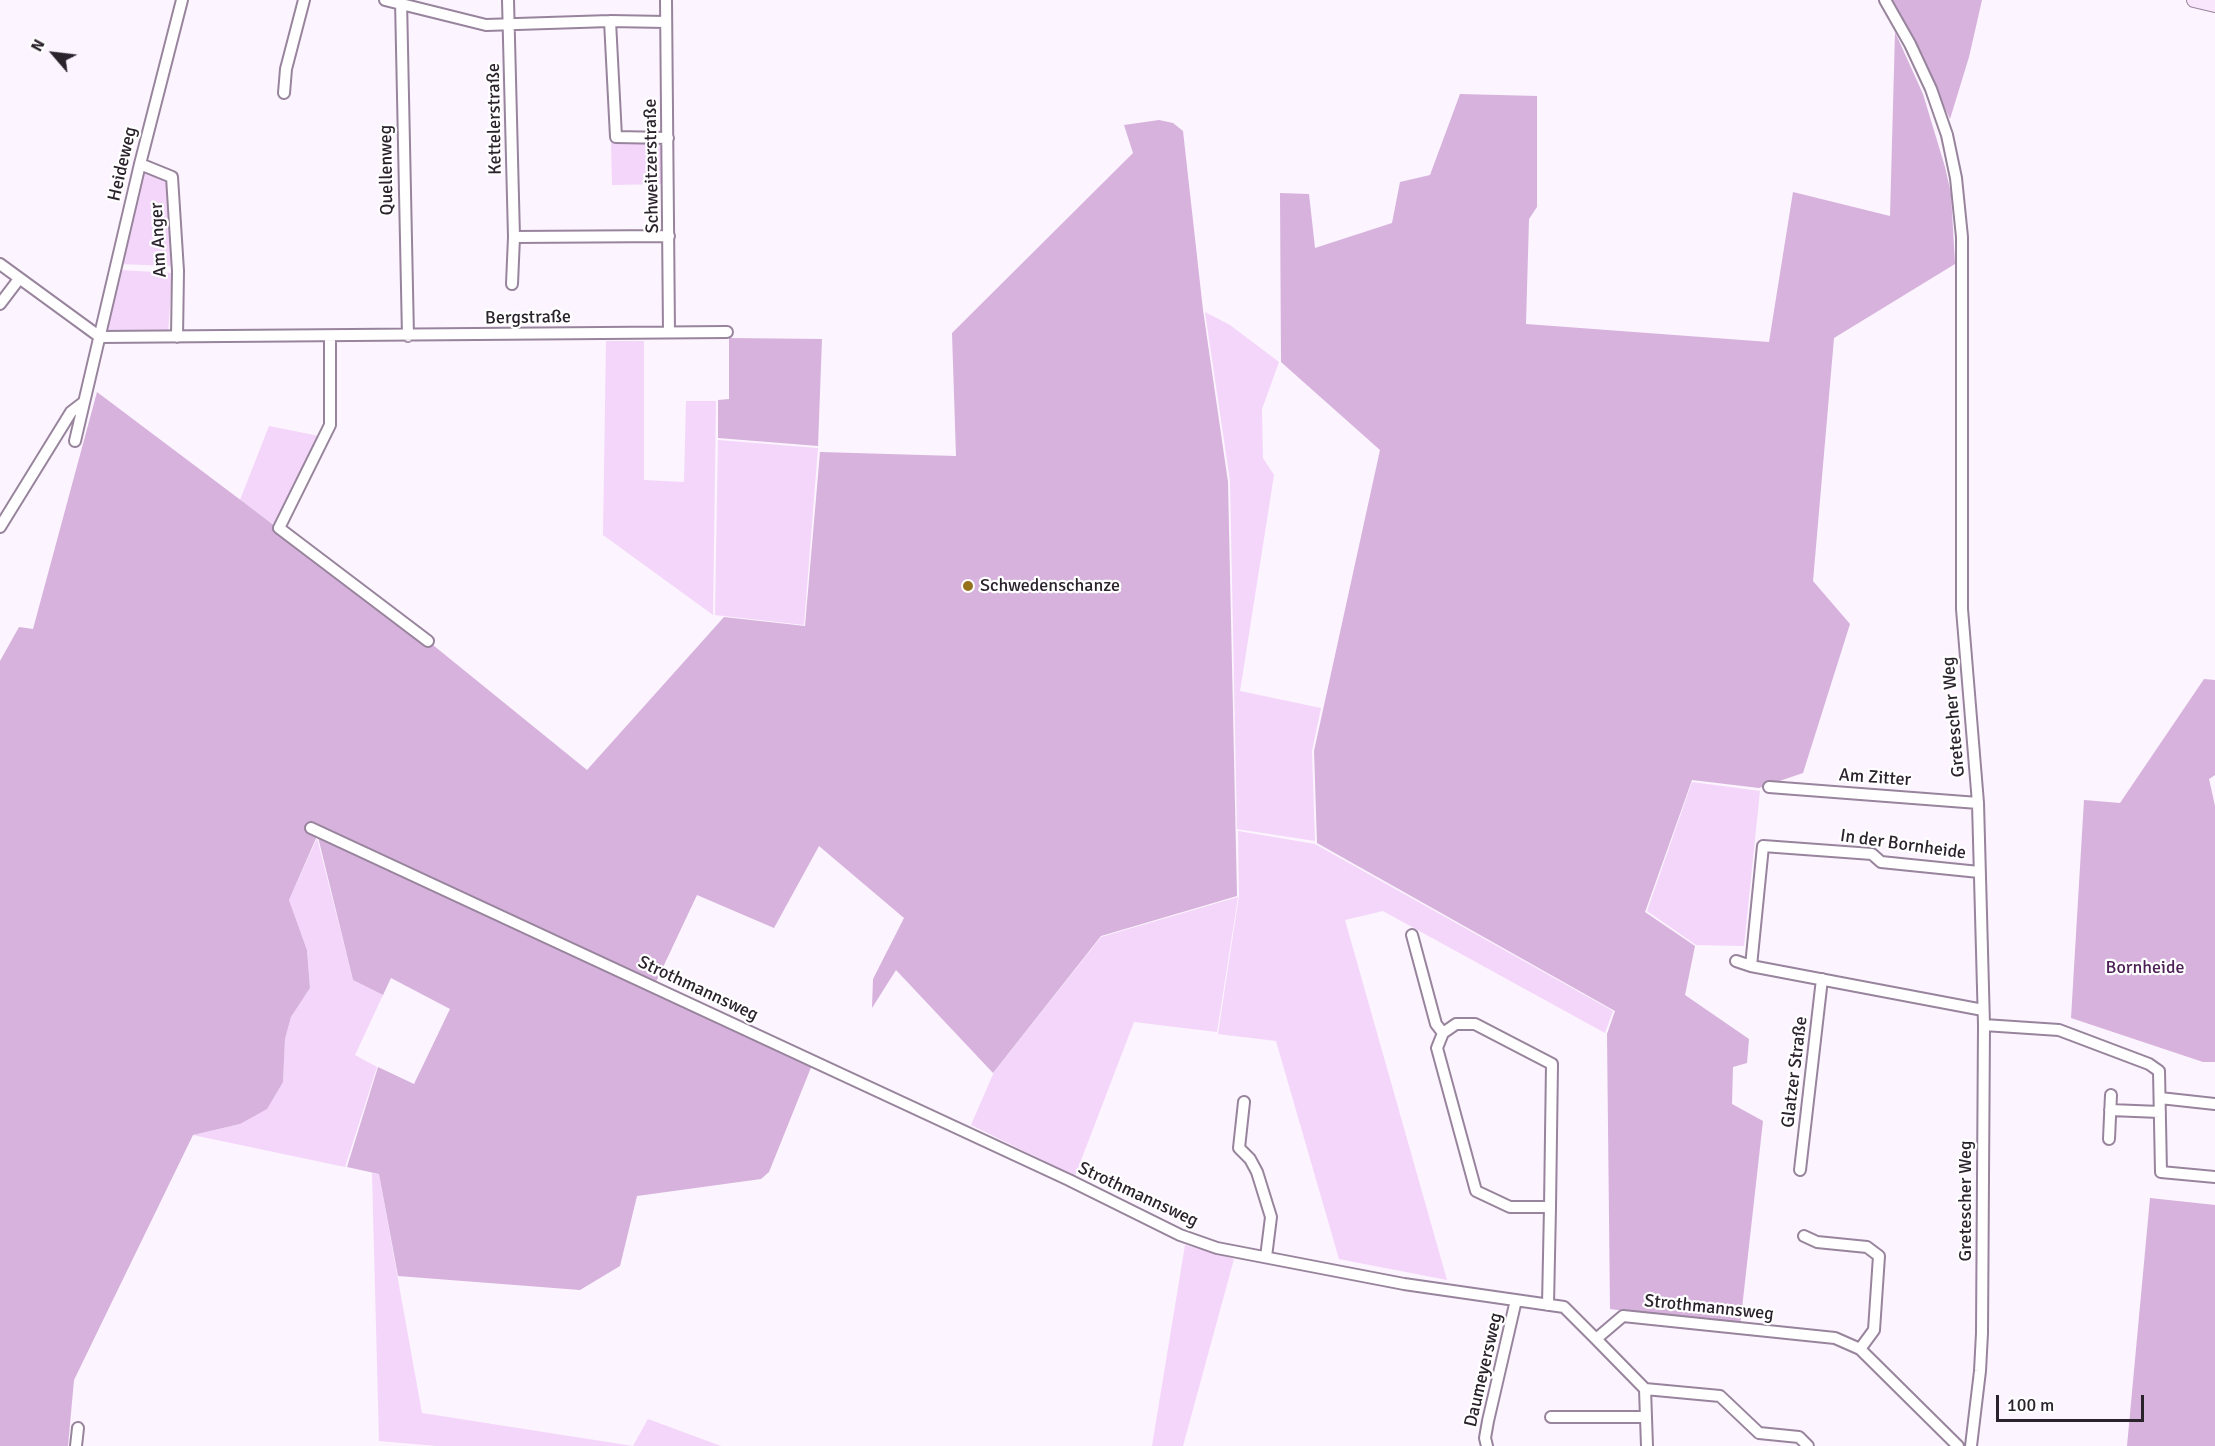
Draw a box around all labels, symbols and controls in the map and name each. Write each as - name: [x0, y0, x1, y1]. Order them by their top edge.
- north arrow: [24, 24, 84, 84]
- text: N: [27, 36, 50, 55]
- street label: Kettelerstraße: [483, 63, 507, 175]
- street label: Schweitzerstraße: [640, 99, 664, 233]
- street label: Heideweg: [104, 125, 142, 203]
- street label: Quellenweg: [375, 125, 399, 215]
- street label: Am Anger: [146, 202, 172, 278]
- street label: Bergstraße: [485, 306, 571, 330]
- place label: Schwedenschanze: [980, 575, 1120, 597]
- marker: Schwedenschanze: [961, 579, 975, 593]
- street label: Gretescher Weg: [1938, 656, 1970, 778]
- street label: Am Zitter: [1838, 765, 1912, 791]
- street label: In der Bornheide: [1839, 825, 1967, 865]
- street label: Strothmannsweg: [634, 952, 762, 1026]
- park label: Bornheide: [2106, 957, 2184, 979]
- street label: Glatzer Straße: [1777, 1015, 1813, 1129]
- street label: Gretescher Weg: [1955, 1141, 1977, 1261]
- street label: Strothmannsweg: [1074, 1158, 1202, 1232]
- street label: Strothmannsweg: [1643, 1290, 1775, 1326]
- street label: Daumeyersweg: [1460, 1311, 1508, 1429]
- scale bar: [1999, 1383, 2148, 1421]
- text: 100 m: [2007, 1394, 2054, 1416]

